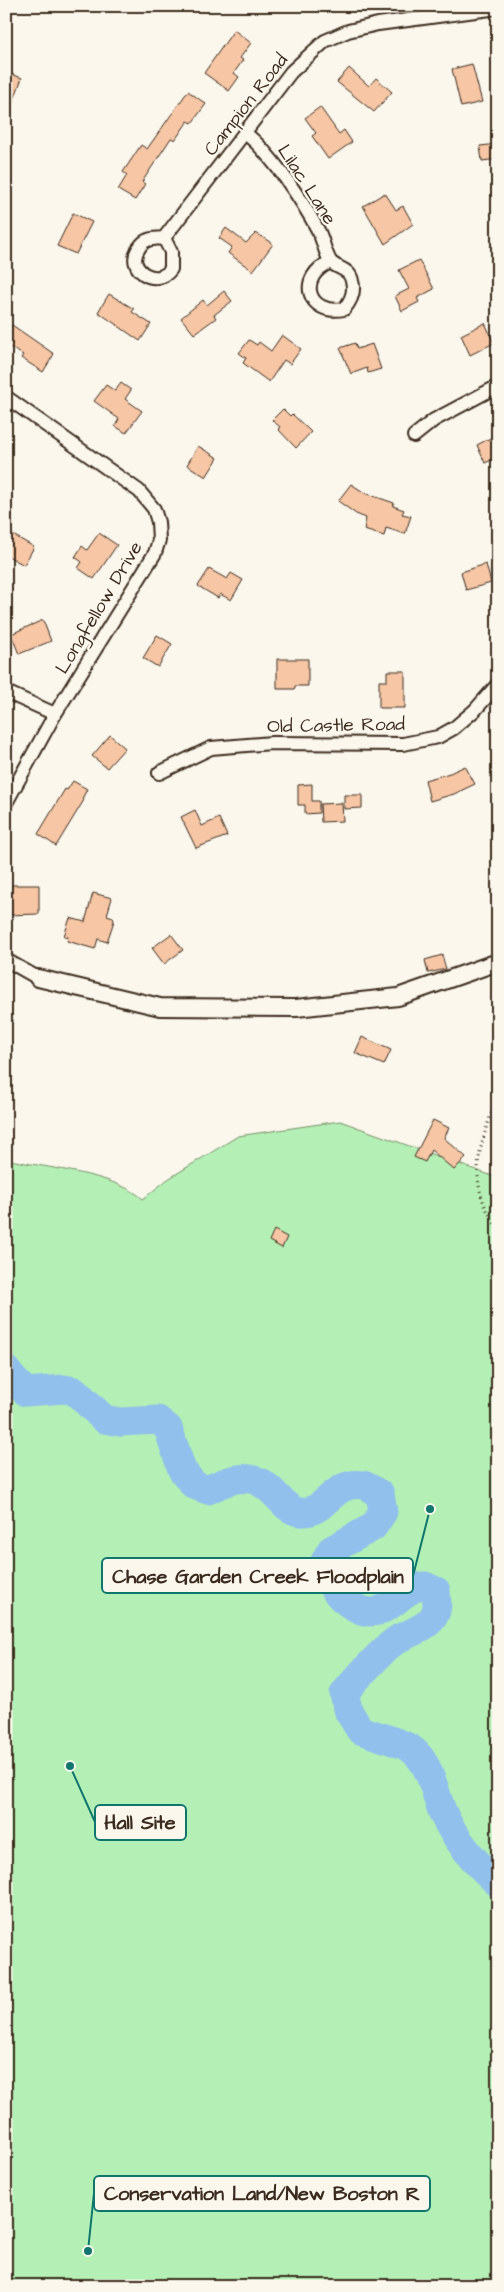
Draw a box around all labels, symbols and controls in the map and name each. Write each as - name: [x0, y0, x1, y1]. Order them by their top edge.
- street label: Campion Road: [198, 48, 295, 162]
- street label: Lilac Lane: [271, 139, 343, 230]
- street label: Longfellow Drive: [49, 536, 150, 680]
- street label: Old Castle Road: [267, 711, 405, 740]
- callout: Chase Garden Creek Floodplain: [102, 1558, 413, 1593]
- text: Chase Garden Creek Floodplain: [112, 1563, 404, 1591]
- callout: Hall Site: [95, 1805, 186, 1840]
- text: Hall Site: [104, 1809, 176, 1837]
- callout: Conservation Land/New Boston R: [94, 2176, 430, 2211]
- text: Conservation Land/New Boston R: [104, 2180, 420, 2208]

